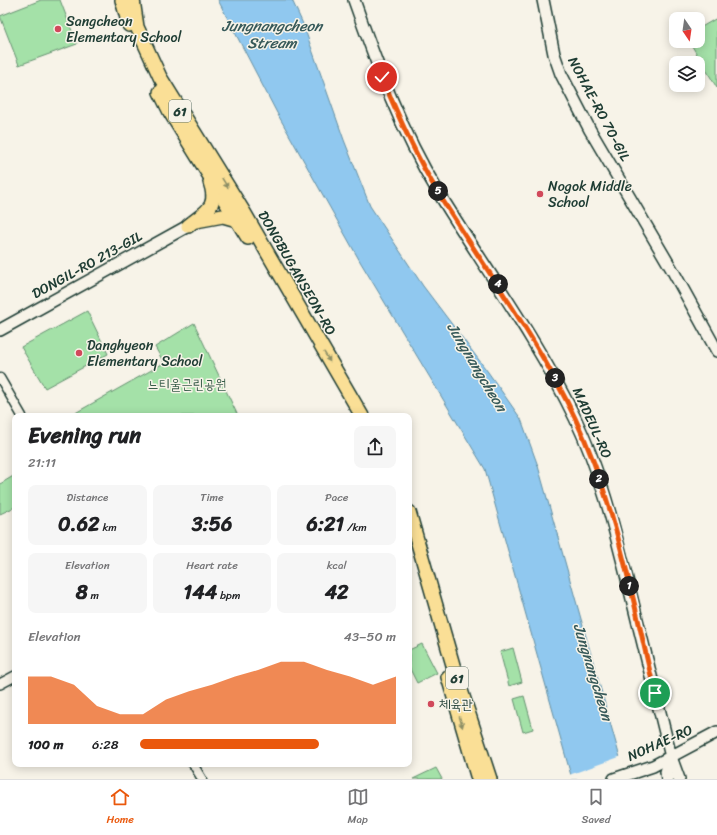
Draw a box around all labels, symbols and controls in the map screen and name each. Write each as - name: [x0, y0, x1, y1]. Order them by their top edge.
- place label: Sangcheon Elementary School: [66, 9, 183, 50]
- north arrow: [669, 12, 705, 48]
- map controls: [669, 12, 705, 92]
- water label: Jungnangcheon Stream: [222, 13, 324, 56]
- marker: Sangcheon Elementary School: [53, 24, 63, 34]
- street label: NOHAE-RO 70-GIL: [561, 52, 638, 167]
- button: layers: [669, 56, 705, 92]
- pin: [365, 60, 399, 94]
- icon: check: [371, 66, 393, 88]
- road number: 61: [169, 100, 191, 122]
- place label: Nogok Middle School: [548, 174, 632, 215]
- one-way arrow: [222, 177, 229, 189]
- pin: 5: [428, 181, 448, 201]
- text: 5: [435, 181, 441, 200]
- marker: Nogok Middle School: [535, 189, 545, 199]
- street label: DONGBUGANSEON-RO: [251, 206, 343, 340]
- street label: DONGIL-RO 213-GIL: [27, 224, 148, 306]
- pin: 4: [488, 274, 508, 294]
- text: 4: [495, 274, 501, 293]
- water label: Jungnangcheon: [440, 317, 515, 418]
- place label: Danghyeon Elementary School: [87, 333, 204, 374]
- marker: Danghyeon Elementary School: [74, 348, 84, 358]
- one-way arrow: [323, 351, 330, 363]
- pin: 3: [545, 368, 565, 388]
- text: 3: [552, 368, 558, 387]
- park label: 느티울근린공원: [148, 372, 226, 397]
- street label: MADEUL-RO: [565, 383, 619, 463]
- text: Evening run: [28, 416, 141, 455]
- button: share: [354, 426, 396, 468]
- text: 21:11: [28, 451, 56, 474]
- pin: 2: [589, 469, 609, 489]
- text: 2: [596, 469, 602, 488]
- text: Distance: [66, 488, 108, 507]
- text: Time: [200, 488, 224, 507]
- text: Pace: [325, 488, 348, 507]
- text: 0.62: [58, 507, 100, 542]
- text: 3:56: [192, 507, 232, 542]
- text: 6:21: [307, 507, 344, 542]
- text: km: [100, 518, 117, 537]
- text: /km: [344, 518, 367, 537]
- text: Elevation: [65, 556, 110, 575]
- text: Heart rate: [186, 556, 238, 575]
- text: kcal: [327, 556, 347, 575]
- text: 8: [76, 575, 88, 610]
- text: 144: [184, 575, 217, 610]
- text: 42: [325, 575, 349, 610]
- pin: 1: [619, 576, 639, 596]
- text: 1: [627, 576, 631, 595]
- text: m: [88, 586, 99, 605]
- text: bpm: [217, 586, 240, 605]
- water label: Jungnangcheon: [566, 620, 621, 726]
- text: Elevation: [28, 625, 81, 648]
- text: 43–50 m: [344, 625, 396, 648]
- road number: 61: [446, 667, 468, 689]
- pin: [638, 676, 672, 710]
- icon: arrive: [644, 682, 666, 704]
- place label: 체육관: [439, 692, 473, 717]
- marker: 체육관: [426, 699, 436, 709]
- one-way arrow: [458, 717, 464, 729]
- street label: NOHAE-RO: [623, 717, 697, 769]
- text: 100 m: [28, 733, 63, 756]
- text: 6:28: [92, 733, 119, 756]
- tab: Home: [106, 786, 134, 829]
- tab: Map: [347, 786, 369, 829]
- tab: Saved: [582, 786, 611, 829]

